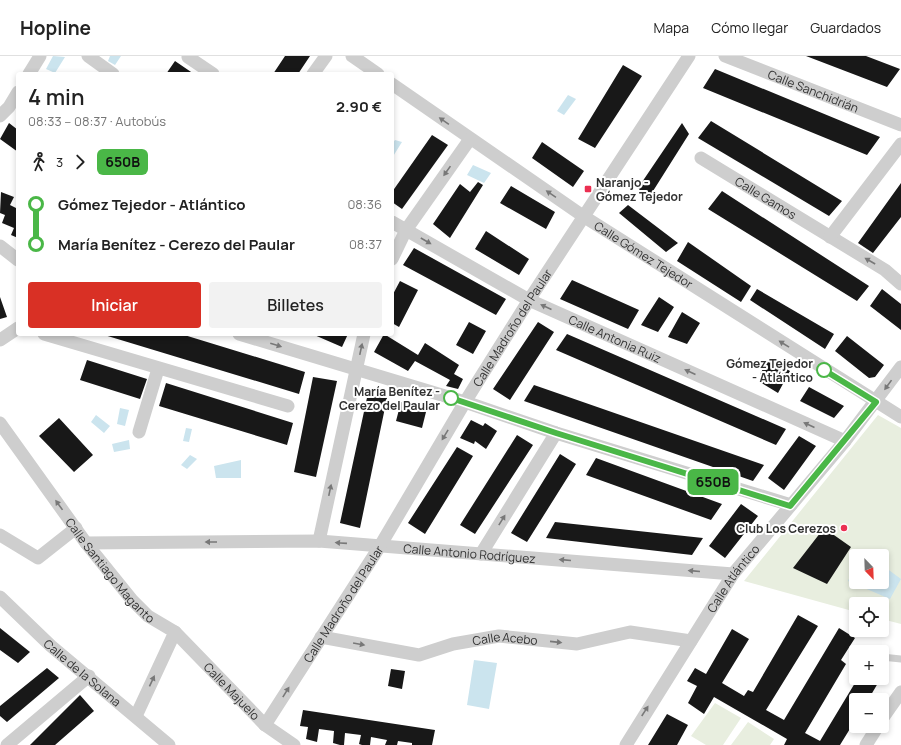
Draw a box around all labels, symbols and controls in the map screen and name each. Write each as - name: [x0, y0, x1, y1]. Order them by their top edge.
- text: Hopline: [20, 15, 91, 41]
- text: Mapa: [654, 18, 689, 37]
- text: Cómo llegar: [711, 18, 788, 37]
- text: Guardados: [810, 18, 881, 37]
- street label: Calle Sanchidrián: [766, 65, 861, 116]
- text: 4 min: [28, 82, 84, 112]
- text: 2.90 €: [336, 96, 382, 117]
- text: 08:33 – 08:37 · Autobús: [28, 112, 166, 130]
- one-way arrow: [438, 116, 449, 125]
- icon: walk: [28, 151, 50, 173]
- icon: forward: [69, 151, 91, 173]
- text: 650B: [105, 152, 140, 171]
- text: 3: [56, 153, 63, 171]
- one-way arrow: [443, 166, 451, 176]
- street label: Calle Gamos: [732, 172, 800, 223]
- place label: Naranjo - Gómez Tejedor: [596, 174, 683, 205]
- marker: Naranjo - Gómez Tejedor: [583, 184, 593, 194]
- one-way arrow: [546, 190, 556, 198]
- text: Gómez Tejedor - Atlántico: [58, 194, 246, 215]
- text: 08:36: [347, 195, 382, 213]
- street label: Calle Gómez Tejedor: [591, 217, 697, 292]
- text: María Benítez - Cerezo del Paular: [58, 234, 295, 255]
- text: 08:37: [349, 235, 382, 253]
- one-way arrow: [420, 238, 432, 245]
- one-way arrow: [864, 257, 876, 264]
- street label: Calle Madroño del Paular: [468, 265, 556, 390]
- button: Iniciar: [28, 282, 201, 328]
- button: Billetes: [209, 282, 382, 328]
- one-way arrow: [540, 304, 552, 311]
- street label: Calle Antonia Ruiz: [566, 310, 664, 367]
- one-way arrow: [778, 340, 789, 348]
- one-way arrow: [270, 342, 282, 348]
- one-way arrow: [359, 343, 365, 355]
- place label: Gómez Tejedor - Atlántico: [726, 355, 813, 386]
- marker: Gómez Tejedor - Atlántico: [816, 362, 832, 378]
- one-way arrow: [685, 369, 696, 375]
- one-way arrow: [884, 379, 892, 390]
- place label: María Benítez - Cerezo del Paular: [339, 383, 440, 414]
- marker: María Benítez - Cerezo del Paular: [443, 390, 459, 406]
- one-way arrow: [803, 422, 815, 428]
- one-way arrow: [441, 430, 449, 440]
- line badge: 650B: [685, 469, 741, 495]
- text: 650B: [696, 472, 730, 491]
- one-way arrow: [328, 484, 334, 496]
- one-way arrow: [55, 499, 63, 510]
- street label: Calle Santiago Maganto: [62, 514, 158, 627]
- one-way arrow: [498, 514, 505, 526]
- place label: Club Los Cerezos: [736, 520, 836, 537]
- marker: Club Los Cerezos: [839, 523, 849, 533]
- one-way arrow: [204, 539, 217, 545]
- street label: Calle Antonio Rodríguez: [403, 539, 536, 567]
- one-way arrow: [335, 540, 347, 547]
- street label: Calle Madroño del Paular: [299, 541, 387, 666]
- street label: Calle Atlántico: [703, 541, 763, 616]
- north arrow: [849, 549, 889, 589]
- map controls: [849, 549, 889, 733]
- one-way arrow: [559, 557, 571, 564]
- one-way arrow: [688, 567, 700, 574]
- button: locate: [849, 597, 889, 637]
- street label: Calle Acebo: [471, 627, 538, 649]
- street label: Calle de la Solana: [40, 635, 125, 710]
- one-way arrow: [550, 638, 562, 645]
- one-way arrow: [353, 641, 365, 647]
- button: +: [849, 645, 889, 685]
- street label: Calle Majuelo: [200, 658, 264, 723]
- one-way arrow: [149, 675, 155, 686]
- one-way arrow: [282, 687, 289, 698]
- button: −: [849, 693, 889, 733]
- one-way arrow: [642, 706, 649, 717]

